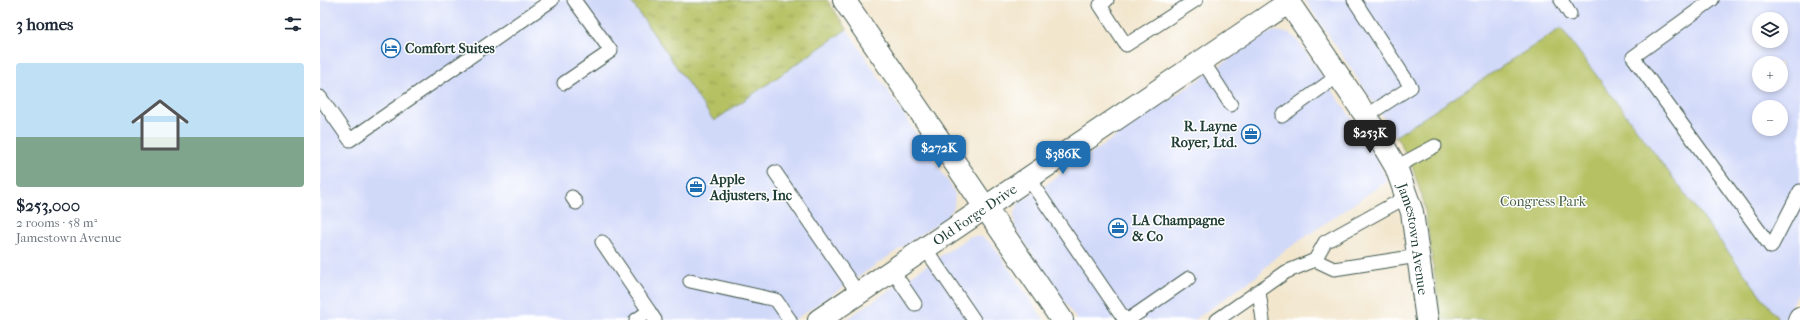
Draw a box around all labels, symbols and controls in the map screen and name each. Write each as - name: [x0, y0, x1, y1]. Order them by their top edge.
- map controls: [1752, 12, 1788, 136]
- button: layers: [1752, 12, 1788, 48]
- icon: filters: [282, 13, 304, 35]
- text: 3 homes: [16, 14, 73, 34]
- hotel icon: Comfort Suites: [380, 37, 402, 59]
- place label: Comfort Suites: [405, 40, 496, 57]
- button: +: [1752, 56, 1788, 92]
- icon: home: [124, 89, 196, 161]
- button: −: [1752, 100, 1788, 136]
- place label: R. Layne Royer, Ltd.: [1171, 118, 1237, 151]
- pin: $253K: [1342, 120, 1398, 154]
- office icon: R. Layne Royer, Ltd.: [1240, 123, 1262, 145]
- text: $253K: [1353, 125, 1387, 140]
- pin: $272K: [911, 135, 967, 169]
- text: $272K: [921, 140, 957, 155]
- pin: $386K: [1035, 141, 1091, 175]
- text: $386K: [1045, 146, 1081, 161]
- place label: Apple Adjusters, Inc: [709, 171, 793, 204]
- office icon: Apple Adjusters, Inc: [685, 176, 707, 198]
- street label: Old Forge Drive: [930, 180, 1020, 249]
- street label: Jamestown Avenue: [1394, 180, 1432, 296]
- park label: Congress Park: [1500, 193, 1587, 210]
- text: $253,000: [16, 195, 80, 215]
- place label: LA Champagne & Co: [1132, 212, 1225, 245]
- text: 2 rooms · 58 m²: [16, 215, 97, 230]
- office icon: LA Champagne & Co: [1107, 217, 1129, 239]
- text: Jamestown Avenue: [16, 230, 122, 245]

